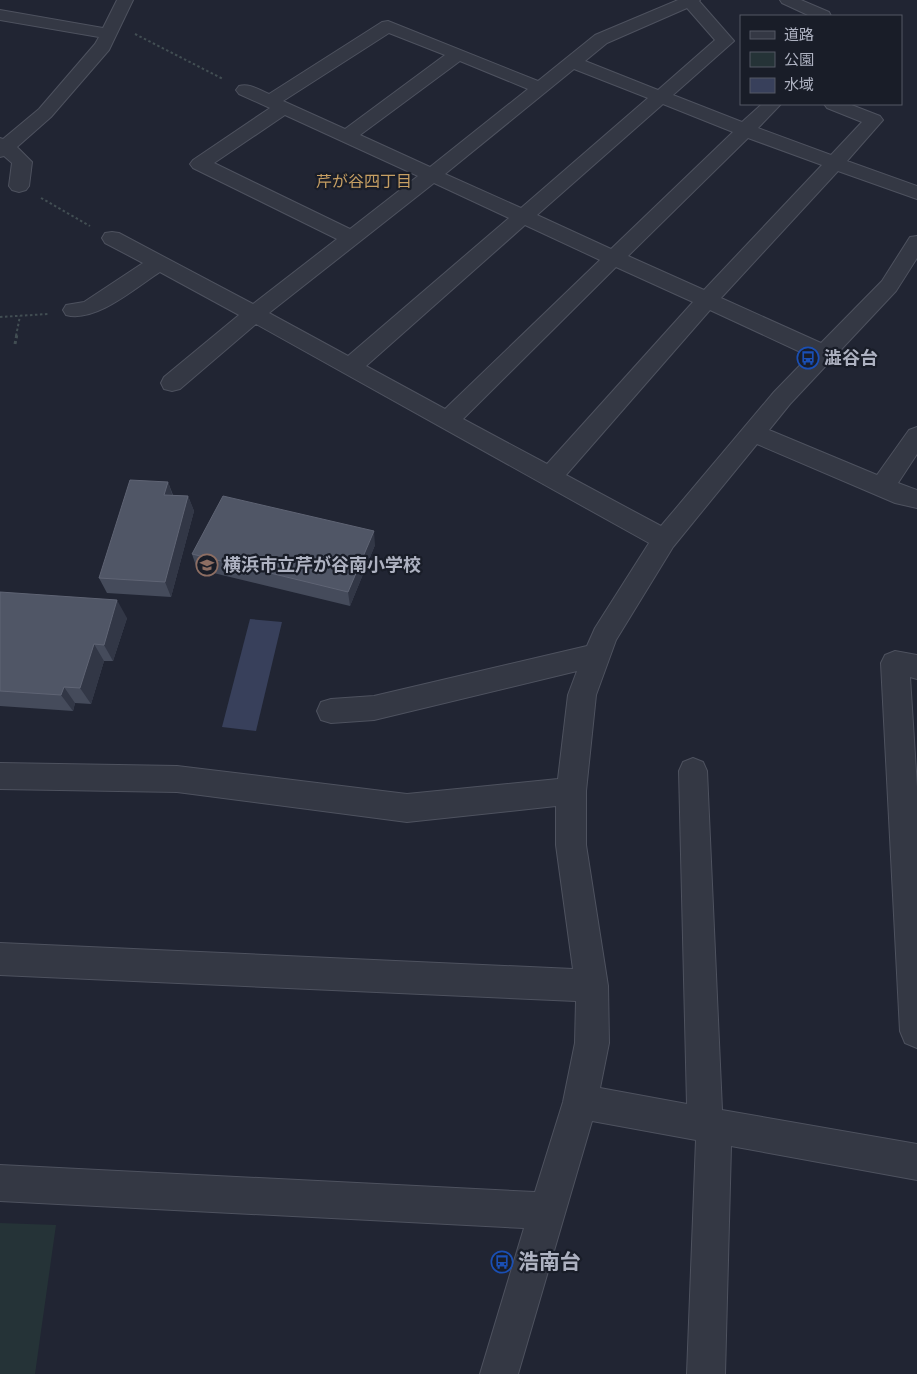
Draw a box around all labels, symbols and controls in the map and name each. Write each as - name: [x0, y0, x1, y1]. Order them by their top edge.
- legend: [740, 15, 902, 105]
- text: 道路: [784, 26, 814, 43]
- text: 公園: [784, 51, 814, 68]
- text: 水域: [784, 76, 814, 93]
- district label: 芹が谷四丁目: [316, 172, 412, 190]
- bus stop icon: 澁谷台: [796, 346, 820, 370]
- place label: 澁谷台: [824, 347, 878, 367]
- school or university icon: 横浜市立芹が谷南小学校: [195, 553, 219, 577]
- place label: 横浜市立芹が谷南小学校: [223, 554, 421, 574]
- place label: 浩南台: [518, 1249, 581, 1273]
- bus stop icon: 浩南台: [490, 1250, 514, 1274]

